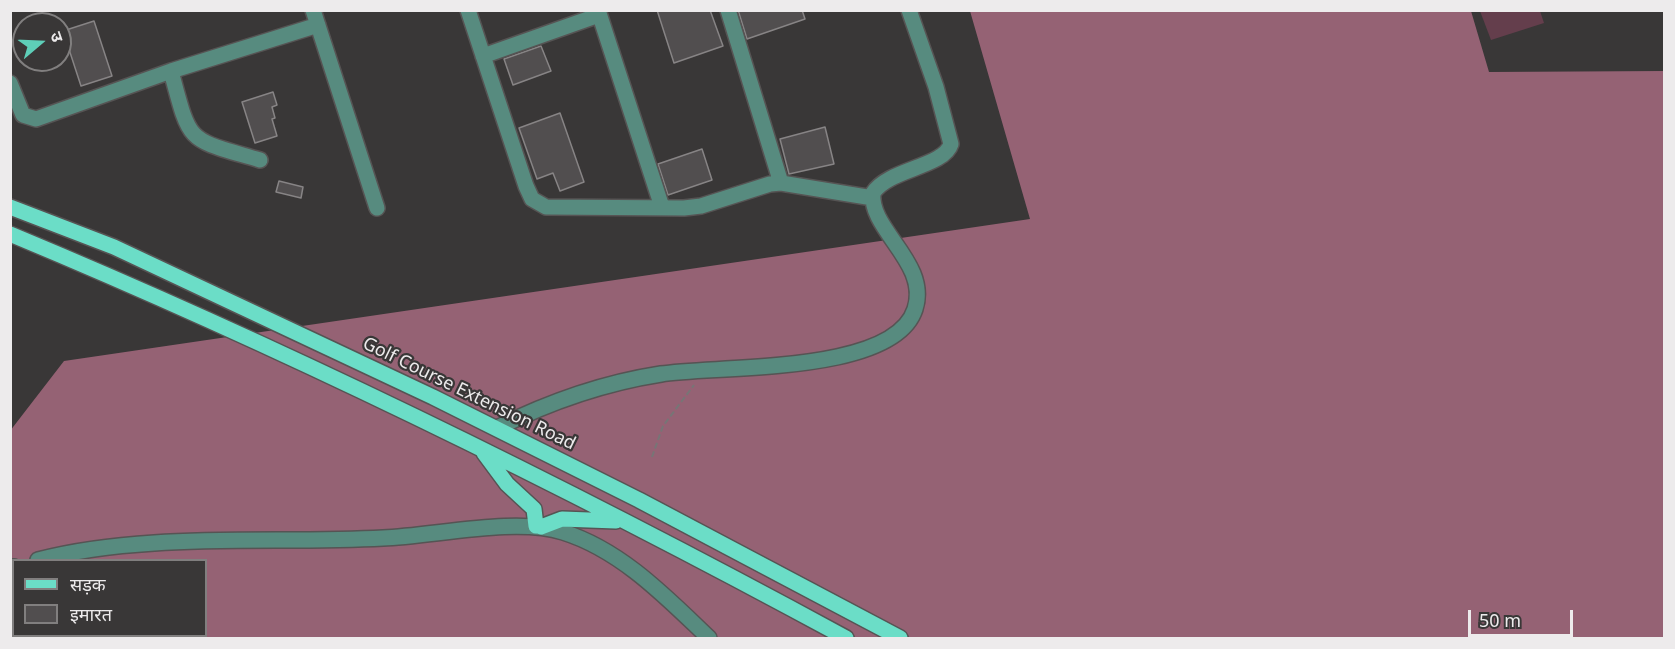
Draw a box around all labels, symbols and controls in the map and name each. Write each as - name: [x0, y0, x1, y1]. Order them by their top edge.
- north arrow: [12, 12, 72, 72]
- text: उ: [45, 29, 69, 45]
- street label: Golf Course Extension Road: [359, 333, 579, 455]
- legend: [12, 559, 207, 637]
- text: सड़क: [70, 572, 106, 596]
- scale bar: [1471, 598, 1576, 636]
- text: इमारत: [70, 602, 112, 626]
- text: 50 m: [1479, 608, 1521, 632]

